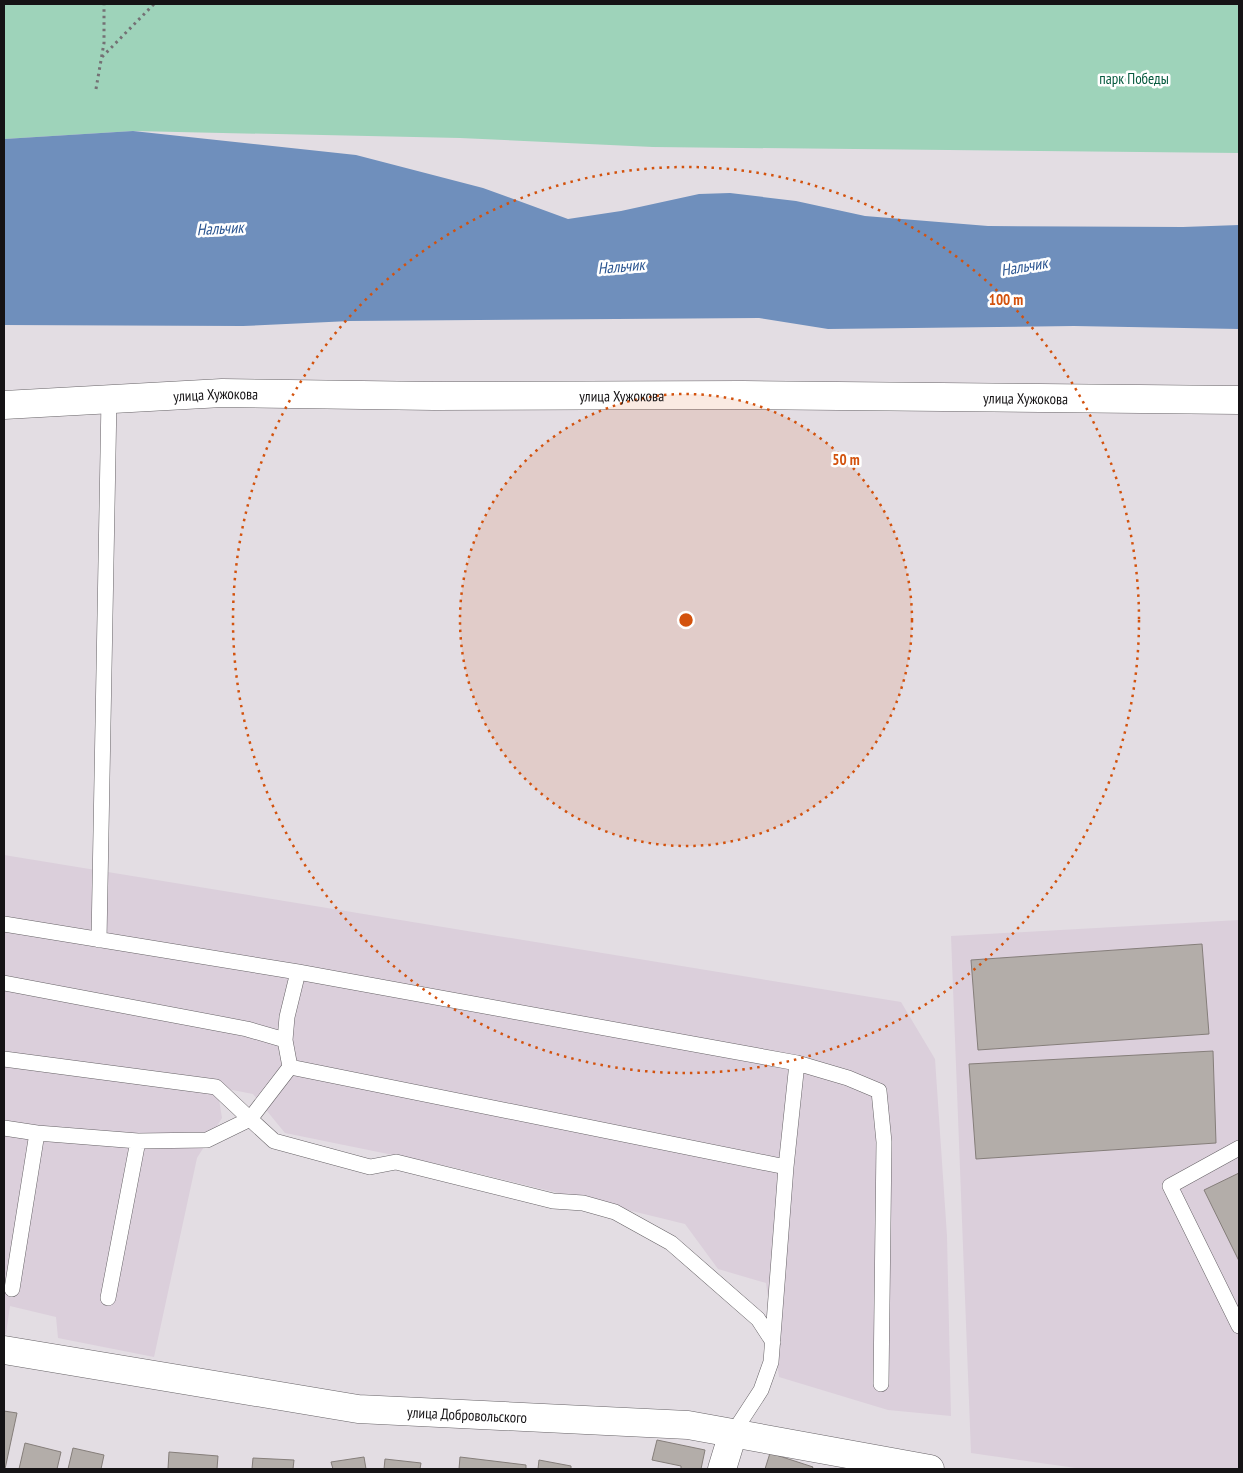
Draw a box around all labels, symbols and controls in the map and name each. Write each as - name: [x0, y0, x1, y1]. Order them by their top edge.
- park label: парк Победы: [1099, 69, 1169, 88]
- water label: Нальчик: [196, 217, 246, 239]
- water label: Нальчик: [999, 252, 1051, 280]
- water label: Нальчик: [597, 254, 647, 278]
- text: 100 m: [989, 290, 1023, 309]
- street label: улица Хужокова: [173, 383, 258, 405]
- street label: улица Хужокова: [579, 386, 664, 405]
- street label: улица Хужокова: [983, 388, 1068, 408]
- text: 50 m: [832, 450, 860, 469]
- centre of rings: [677, 611, 695, 629]
- street label: улица Добровольского: [407, 1402, 527, 1427]

